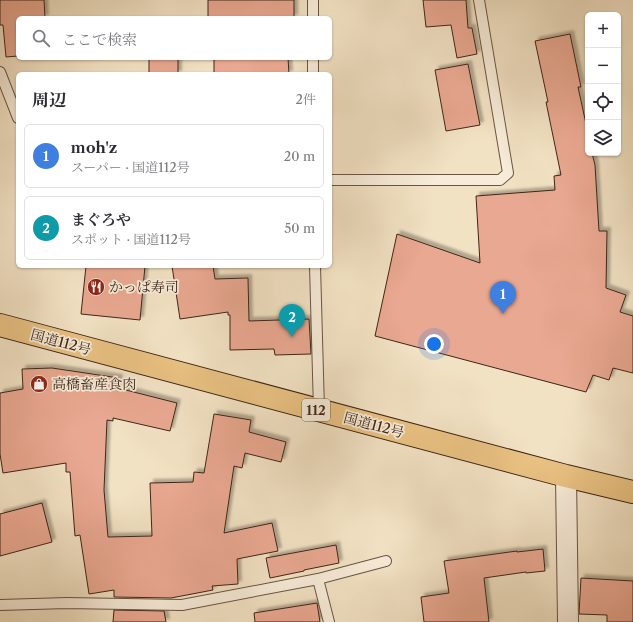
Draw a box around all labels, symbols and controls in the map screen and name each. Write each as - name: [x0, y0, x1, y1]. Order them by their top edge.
- map controls: [585, 12, 621, 156]
- button: +: [585, 12, 621, 48]
- search box: [16, 16, 332, 60]
- icon: search: [30, 27, 52, 49]
- text: ここで検索: [62, 30, 137, 49]
- button: −: [585, 48, 621, 84]
- button: locate: [585, 84, 621, 120]
- text: 周辺: [32, 90, 66, 110]
- text: 2件: [296, 91, 316, 107]
- button: layers: [585, 120, 621, 156]
- text: ｍoh'z: [71, 138, 117, 157]
- text: 1: [43, 148, 49, 164]
- text: 20 m: [284, 148, 315, 164]
- text: スーパー · 国道112号: [71, 159, 190, 175]
- text: まぐろや: [71, 210, 131, 229]
- text: 2: [42, 220, 50, 236]
- text: 50 m: [284, 220, 315, 236]
- text: スポット · 国道112号: [71, 231, 191, 247]
- restaurant icon: かっぱ寿司: [86, 277, 106, 297]
- place label: かっぱ寿司: [109, 278, 179, 296]
- pin: 1: [490, 281, 516, 314]
- pin: 2: [279, 304, 305, 337]
- street label: 国道112号: [29, 325, 93, 359]
- your location: [424, 334, 444, 354]
- shop icon: 高橋畜産食肉: [29, 374, 49, 394]
- place label: 高橋畜産食肉: [52, 375, 136, 393]
- road number: 112: [302, 399, 330, 421]
- street label: 国道112号: [342, 408, 406, 442]

